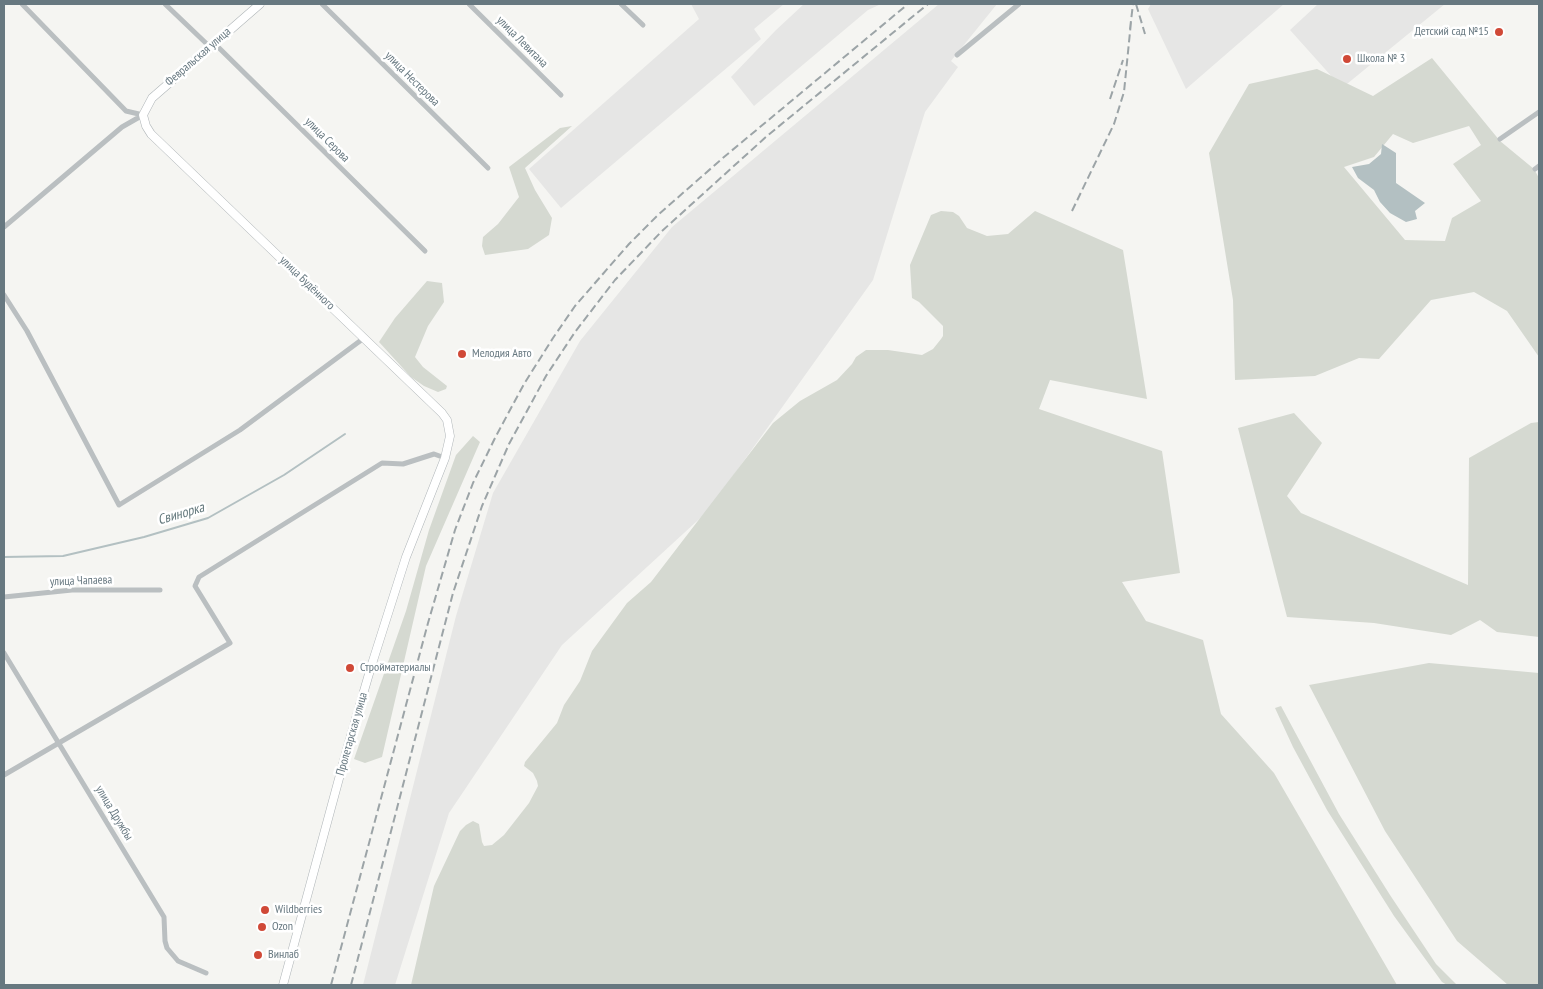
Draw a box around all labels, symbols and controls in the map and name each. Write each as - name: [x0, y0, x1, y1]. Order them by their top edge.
- street label: улица Левитана: [493, 13, 551, 71]
- street label: Февральская улица: [162, 25, 234, 89]
- place label: Детский сад №15: [1414, 25, 1489, 39]
- marker: Детский сад №15: [1493, 26, 1505, 38]
- street label: улица Нестерова: [382, 49, 442, 109]
- place label: Школа № 3: [1357, 52, 1405, 66]
- marker: Школа № 3: [1341, 53, 1353, 65]
- street label: улица Серова: [302, 115, 352, 165]
- street label: улица Будённого: [276, 253, 338, 313]
- place label: Мелодия Авто: [472, 347, 532, 361]
- marker: Мелодия Авто: [456, 348, 468, 360]
- water label: Свинорка: [156, 499, 206, 529]
- street label: улица Чапаева: [50, 573, 112, 589]
- place label: Стройматериалы: [360, 661, 431, 675]
- marker: Стройматериалы: [344, 662, 356, 674]
- street label: Пролетарская улица: [333, 691, 371, 777]
- street label: улица Дружбы: [92, 783, 136, 843]
- place label: Wildberries: [275, 903, 322, 917]
- marker: Wildberries: [259, 904, 271, 916]
- place label: Ozon: [272, 920, 293, 934]
- marker: Ozon: [256, 921, 268, 933]
- place label: Винлаб: [268, 948, 299, 962]
- marker: Винлаб: [252, 949, 264, 961]

